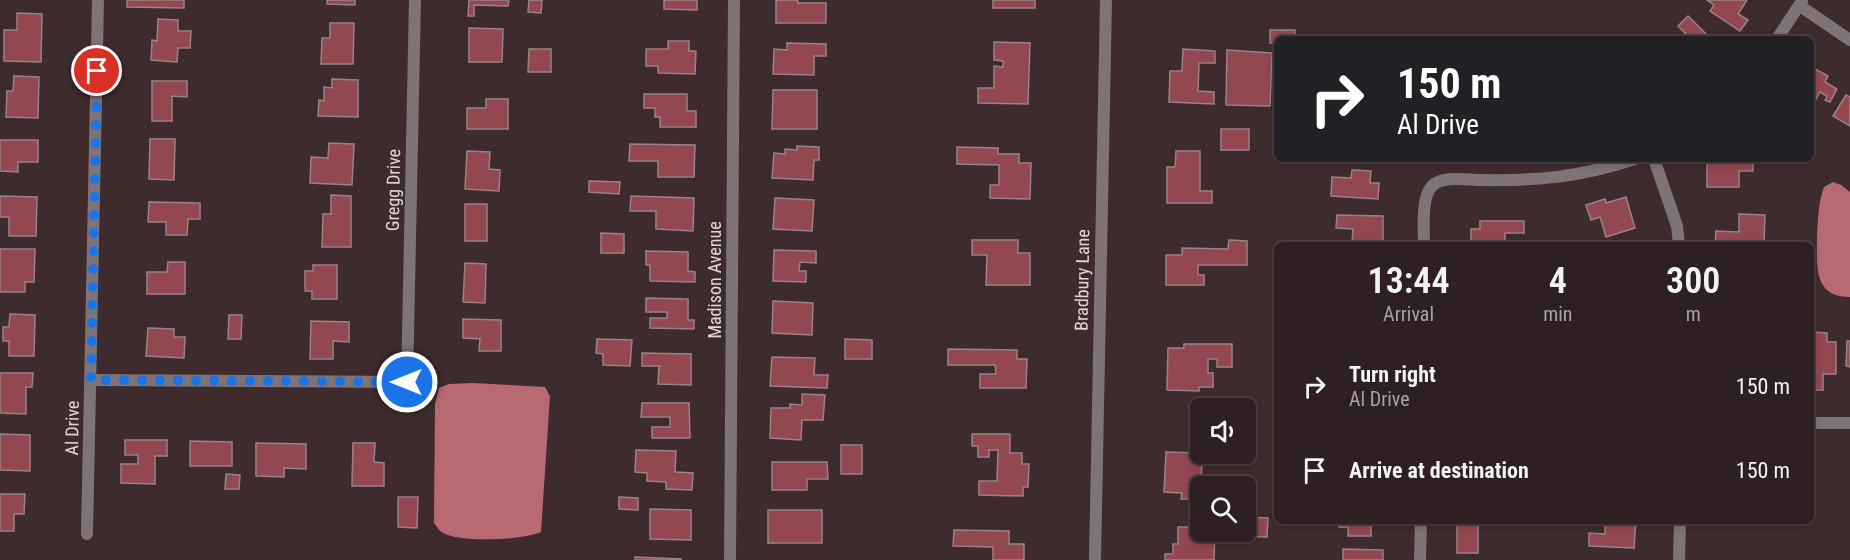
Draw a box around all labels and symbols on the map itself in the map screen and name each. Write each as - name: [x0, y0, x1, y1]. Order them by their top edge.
- pin: [71, 45, 122, 96]
- street label: Gregg Drive: [382, 149, 404, 231]
- street label: Madison Avenue: [704, 221, 725, 339]
- street label: Bradbury Lane: [1071, 229, 1093, 331]
- position arrow: [375, 350, 439, 414]
- street label: Al Drive: [61, 401, 83, 455]

